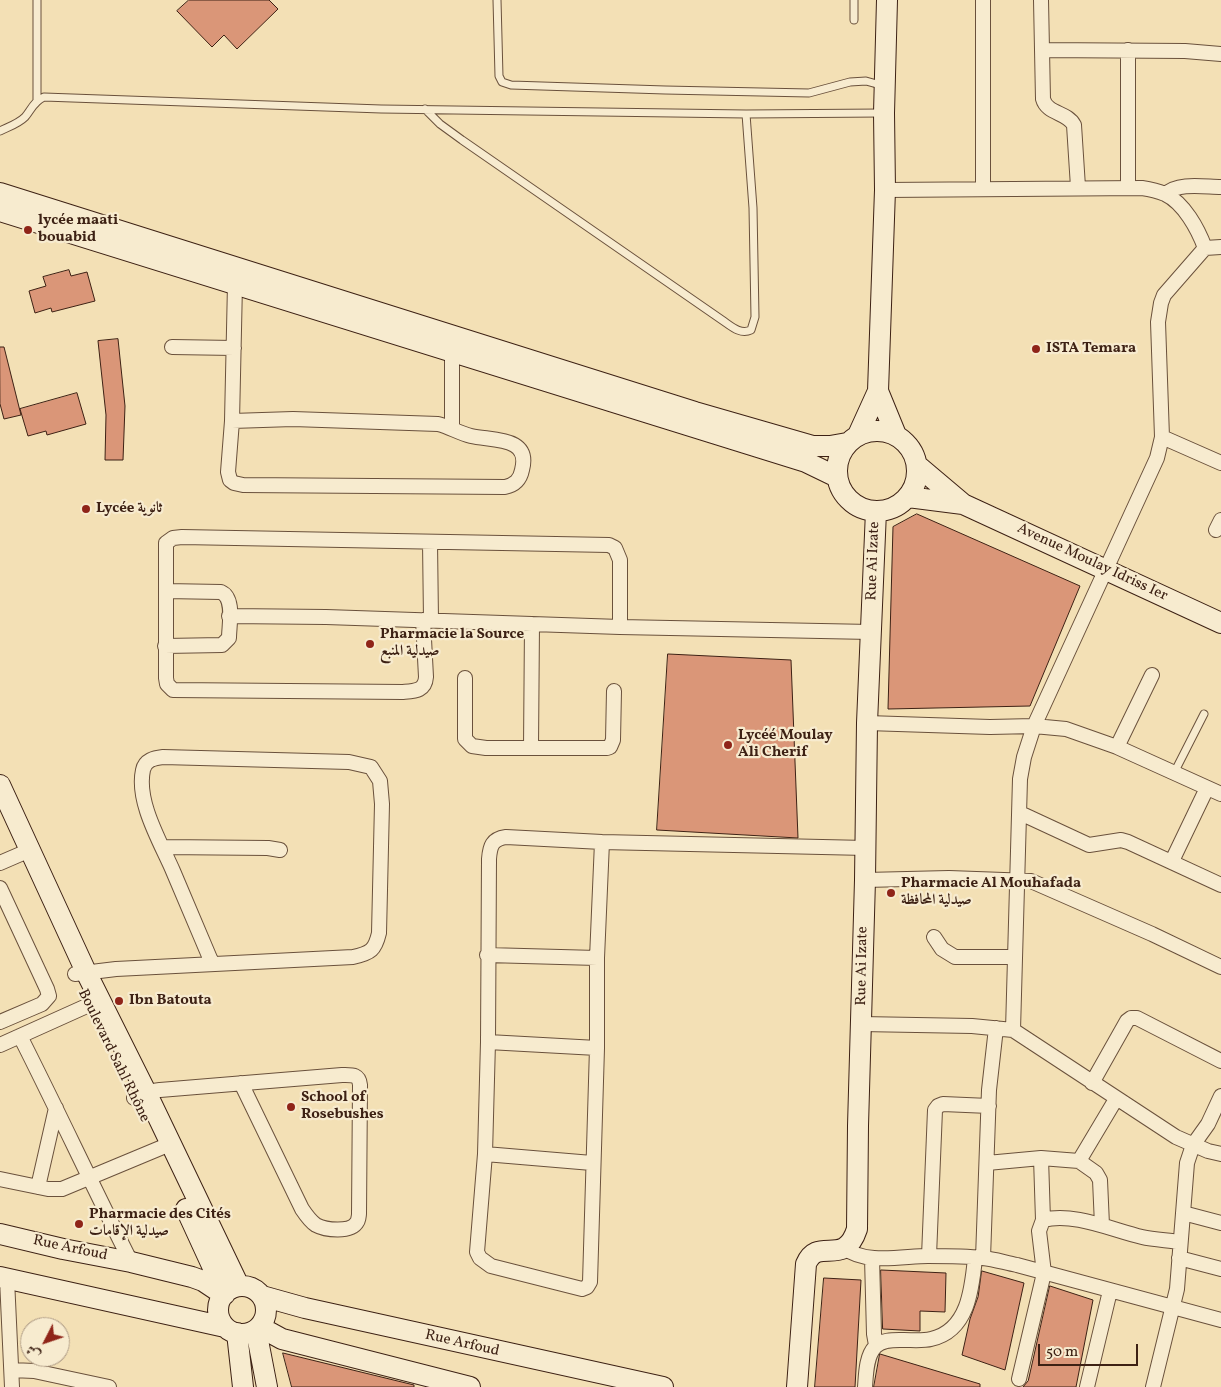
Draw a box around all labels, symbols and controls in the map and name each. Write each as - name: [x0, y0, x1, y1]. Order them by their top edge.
- place label: lycée maati bouabid: [38, 212, 118, 247]
- marker: lycée maati bouabid: [22, 224, 34, 236]
- place label: ISTA Temara: [1046, 340, 1136, 358]
- marker: ISTA Temara: [1030, 343, 1042, 355]
- place label: Lycée ثانوية: [96, 500, 162, 518]
- marker: Lycée ثانوية: [80, 503, 92, 515]
- street label: Avenue Moulay Idriss Ier: [1014, 520, 1170, 606]
- street label: Rue Ai Izate: [864, 521, 884, 601]
- place label: Pharmacie la Source صيدلية المنبع: [380, 626, 524, 661]
- marker: Pharmacie la Source صيدلية المنبع: [364, 638, 376, 650]
- place label: Lycéé Moulay Ali Cherif: [738, 727, 833, 762]
- marker: Lycéé Moulay Ali Cherif: [722, 739, 734, 751]
- place label: Pharmacie Al Mouhafada صيدلية المحافظة: [901, 875, 1081, 910]
- marker: Pharmacie Al Mouhafada صيدلية المحافظة: [885, 887, 897, 899]
- street label: Rue Ai Izate: [853, 926, 873, 1006]
- street label: Boulevard Sahl Rhône: [73, 987, 153, 1125]
- place label: Ibn Batouta: [129, 992, 212, 1010]
- marker: Ibn Batouta: [113, 995, 125, 1007]
- place label: School of Rosebushes: [301, 1089, 384, 1124]
- marker: School of Rosebushes: [285, 1101, 297, 1113]
- place label: Pharmacie des Cités صيدلية الإقامات: [89, 1206, 231, 1241]
- marker: Pharmacie des Cités صيدلية الإقامات: [73, 1218, 85, 1230]
- street label: Rue Arfoud: [31, 1232, 109, 1266]
- north arrow: [20, 1317, 70, 1367]
- street label: Rue Arfoud: [423, 1327, 501, 1361]
- scale bar: [1041, 1334, 1141, 1366]
- text: ش: [22, 1340, 46, 1363]
- text: 50 m: [1046, 1342, 1078, 1363]

